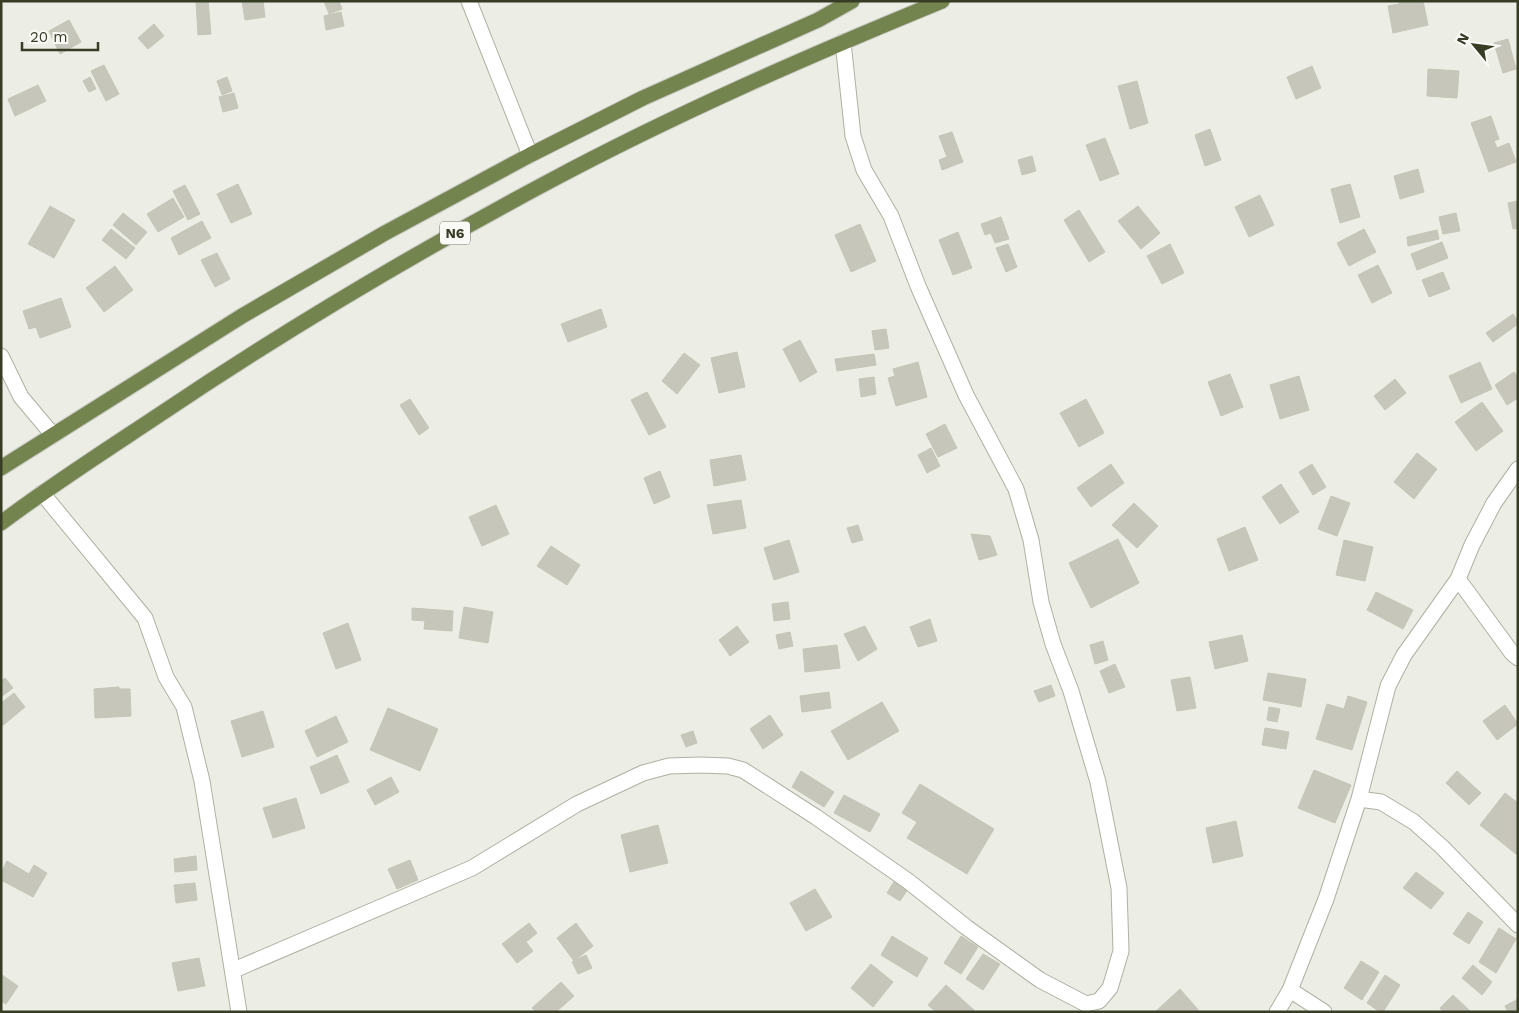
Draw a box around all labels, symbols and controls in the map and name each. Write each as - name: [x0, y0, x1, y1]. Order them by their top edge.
- scale bar: [22, 20, 99, 52]
- north arrow: [1449, 20, 1499, 70]
- text: 20 m: [30, 28, 68, 46]
- text: N: [1453, 30, 1472, 47]
- road number: N6: [440, 222, 470, 244]

